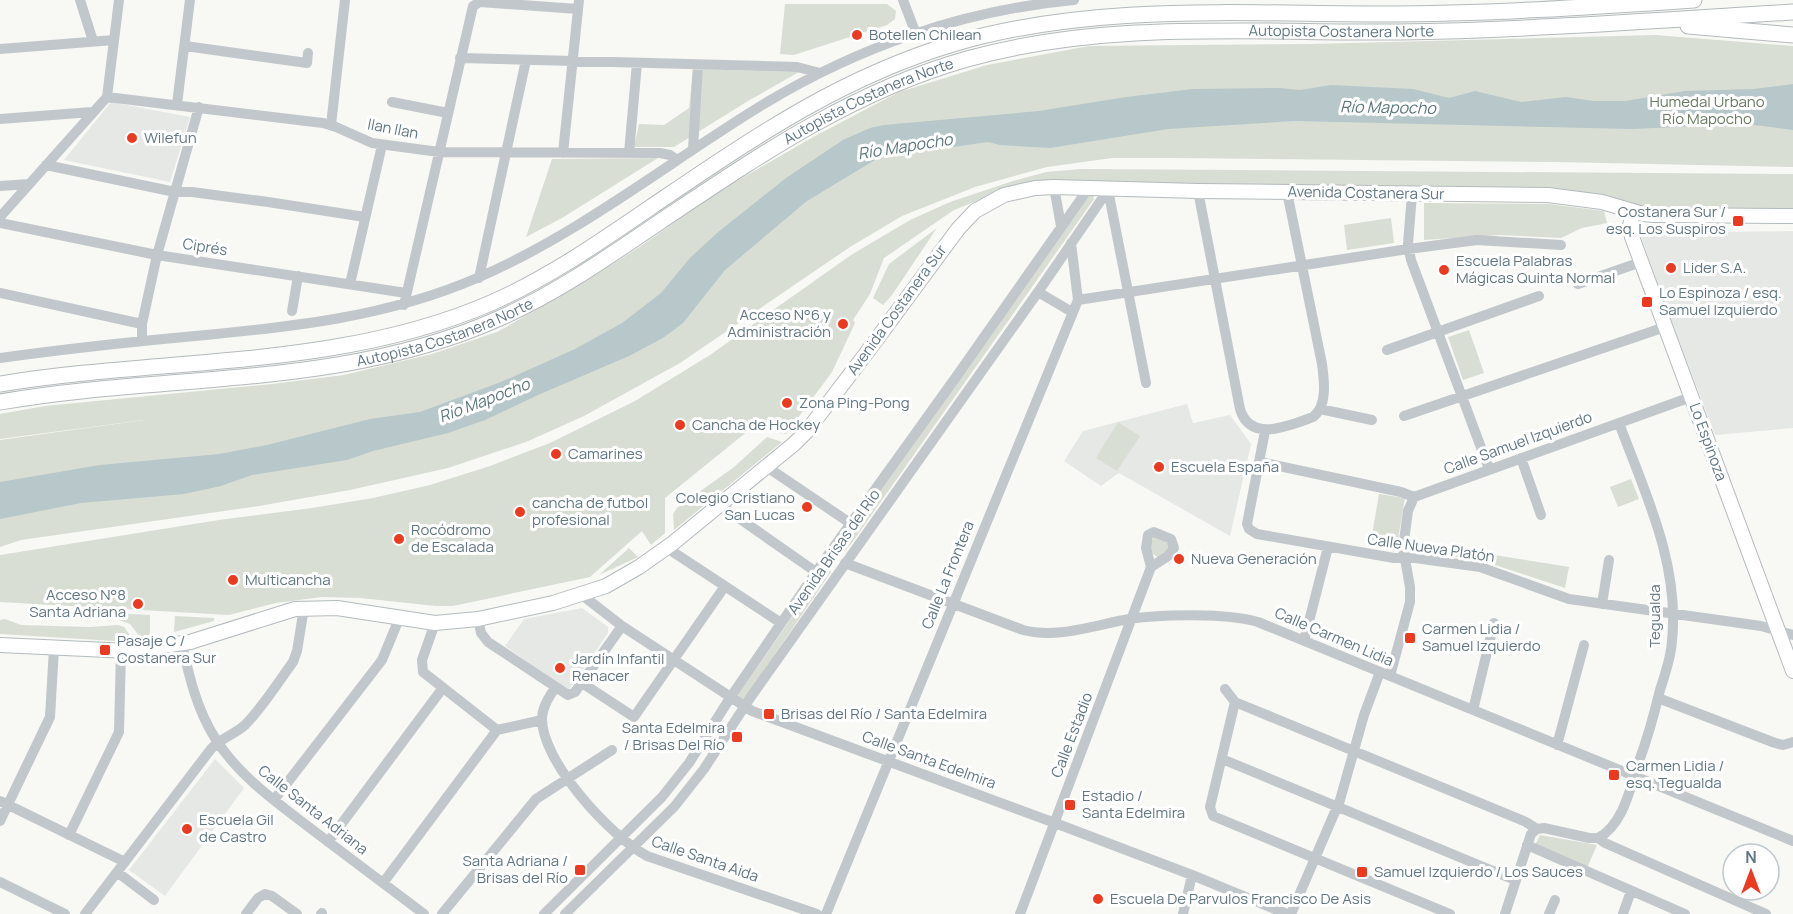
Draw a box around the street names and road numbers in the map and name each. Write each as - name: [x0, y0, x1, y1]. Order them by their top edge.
- street label: Autopista Costanera Norte: [1249, 20, 1435, 42]
- street label: Autopista Costanera Norte: [779, 53, 956, 149]
- street label: Ilan Ilan: [366, 113, 420, 144]
- street label: Avenida Costanera Sur: [1287, 181, 1445, 204]
- street label: Ciprés: [181, 233, 229, 260]
- street label: Avenida Costanera Sur: [842, 240, 952, 379]
- street label: Autopista Costanera Norte: [355, 293, 537, 371]
- street label: Lo Espinoza: [1685, 400, 1732, 484]
- street label: Calle Samuel Izquierdo: [1441, 406, 1595, 479]
- street label: Avenida Brisas del Río: [782, 485, 885, 619]
- street label: Calle La Frontera: [916, 517, 979, 632]
- street label: Calle Nueva Platón: [1366, 528, 1496, 567]
- street label: Tegualda: [1644, 584, 1665, 648]
- street label: Calle Carmen Lidia: [1271, 602, 1397, 671]
- street label: Calle Estadio: [1046, 689, 1097, 781]
- street label: Calle Santa Edelmira: [859, 726, 999, 794]
- street label: Calle Santa Adriana: [254, 760, 373, 859]
- street label: Calle Santa Aida: [649, 830, 761, 887]

